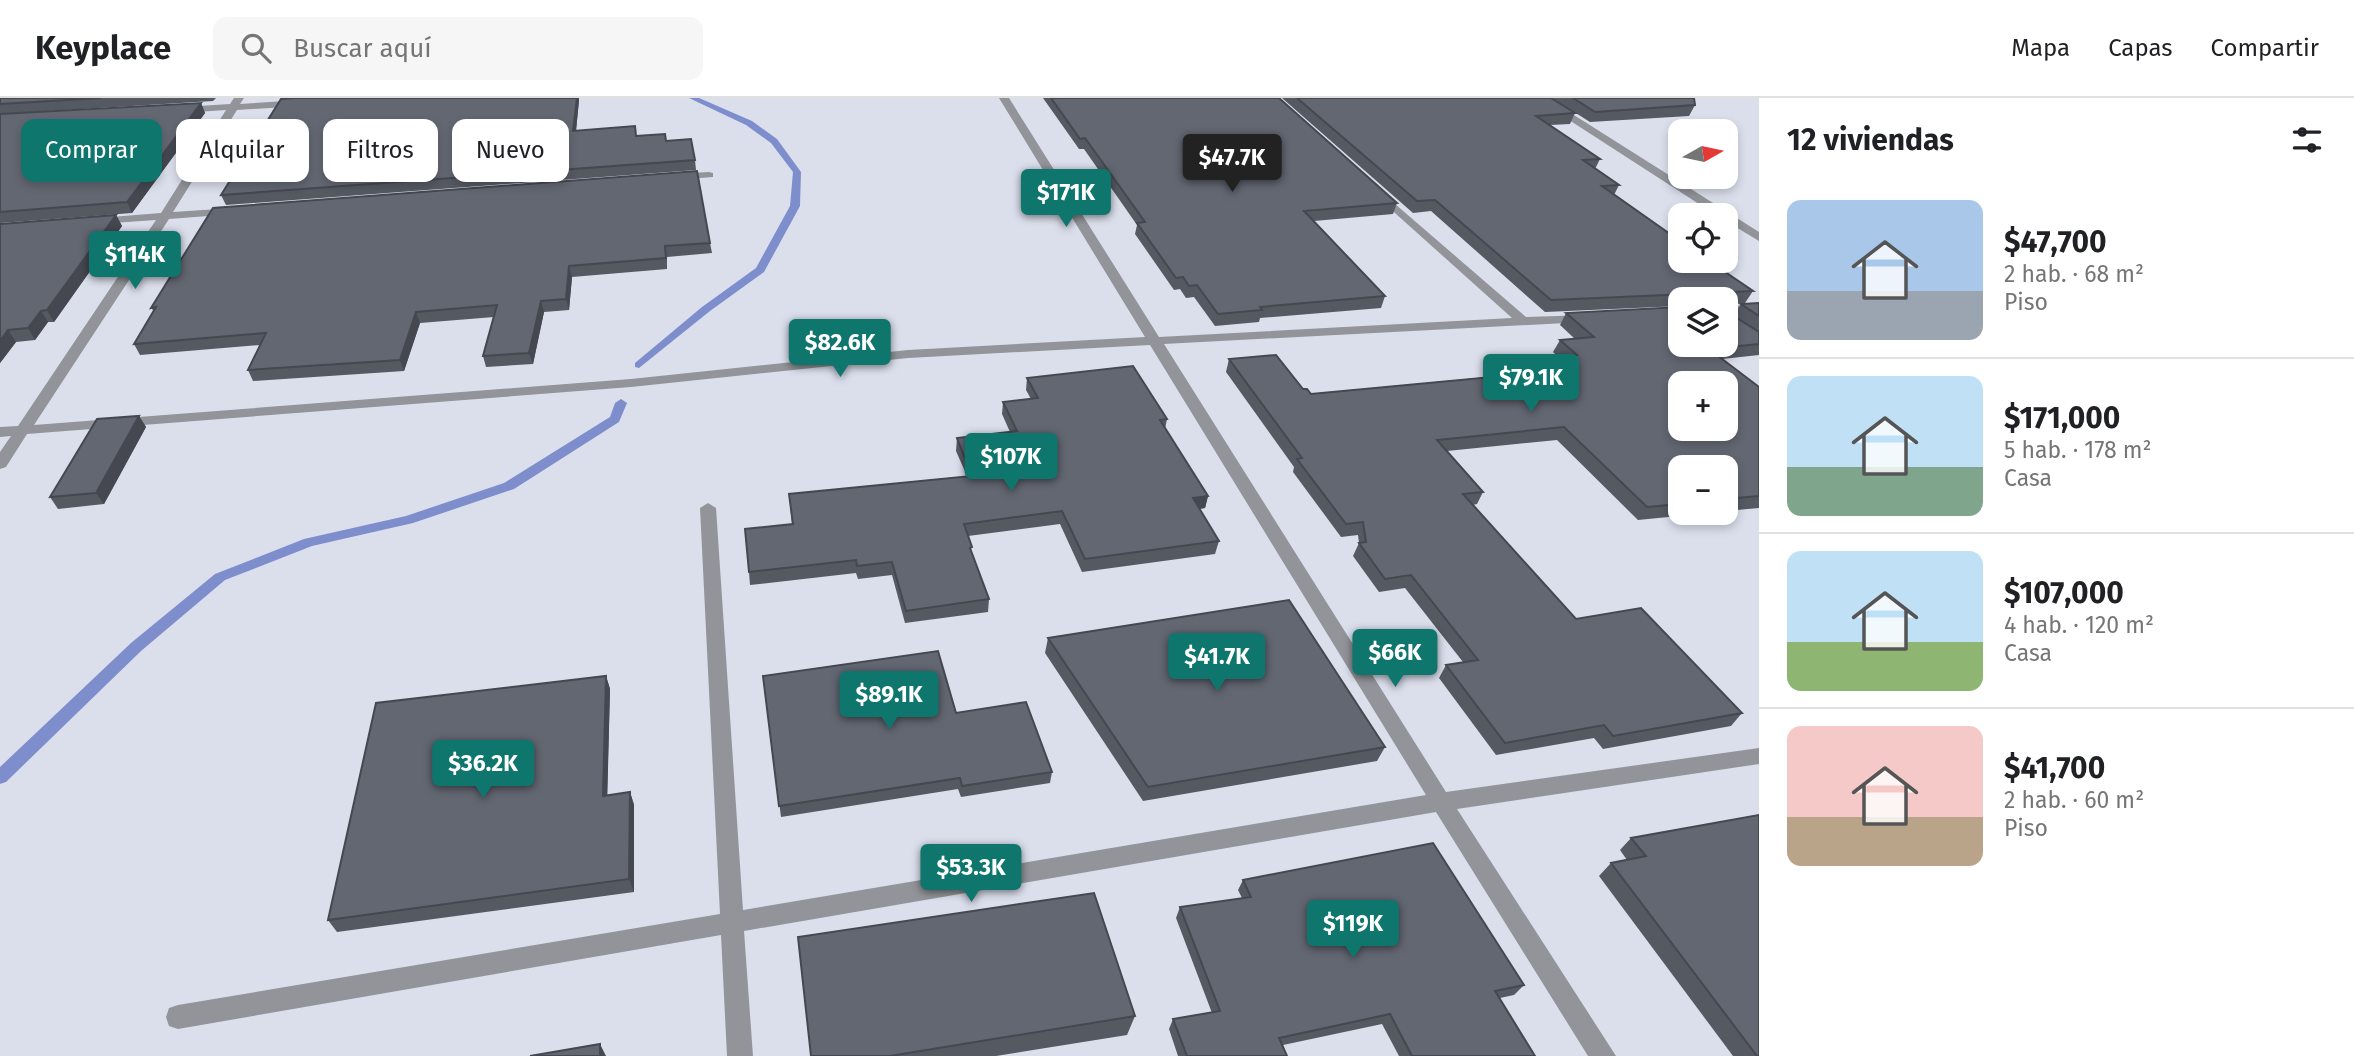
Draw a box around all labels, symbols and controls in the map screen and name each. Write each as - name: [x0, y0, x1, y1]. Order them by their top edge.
- search box: [213, 17, 703, 80]
- text: Keyplace: [35, 28, 171, 68]
- icon: search: [237, 29, 275, 67]
- text: Buscar aquí: [293, 33, 432, 64]
- text: Mapa: [2011, 34, 2070, 62]
- text: Capas: [2108, 34, 2172, 62]
- text: Compartir: [2210, 34, 2319, 62]
- chip: Comprar: [21, 119, 162, 182]
- chip: Alquilar: [176, 119, 309, 182]
- chip: Filtros: [323, 119, 438, 182]
- chip: Nuevo: [452, 119, 569, 182]
- north arrow: [1668, 119, 1738, 189]
- map controls: [1668, 119, 1738, 525]
- icon: filters: [2288, 121, 2326, 159]
- text: 12 viviendas: [1787, 122, 1954, 158]
- pin: $47.7K: [1175, 134, 1289, 194]
- text: $47.7K: [1199, 143, 1265, 171]
- pin: $171K: [1017, 170, 1115, 229]
- text: $171K: [1037, 178, 1095, 206]
- button: locate: [1668, 203, 1738, 273]
- text: $47,700: [2004, 224, 2107, 260]
- icon: home: [1843, 228, 1927, 312]
- pin: $114K: [86, 232, 184, 291]
- text: $114K: [105, 240, 165, 268]
- text: 2 hab. · 68 m²: [2004, 260, 2144, 288]
- button: layers: [1668, 287, 1738, 357]
- text: Piso: [2004, 288, 2048, 316]
- pin: $82.6K: [783, 320, 897, 379]
- text: $82.6K: [805, 328, 875, 356]
- pin: $79.1K: [1474, 354, 1588, 414]
- text: $79.1K: [1499, 363, 1563, 391]
- button: +: [1668, 371, 1738, 441]
- text: $171,000: [2004, 400, 2120, 436]
- icon: home: [1843, 404, 1927, 488]
- pin: $107K: [962, 434, 1060, 493]
- text: 5 hab. · 178 m²: [2004, 436, 2152, 464]
- text: $107K: [981, 442, 1041, 470]
- button: −: [1668, 455, 1738, 525]
- text: Casa: [2004, 464, 2052, 492]
- text: $107,000: [2004, 575, 2124, 611]
- icon: home: [1843, 579, 1927, 663]
- text: 4 hab. · 120 m²: [2004, 611, 2154, 639]
- pin: $66K: [1354, 630, 1436, 689]
- pin: $41.7K: [1160, 634, 1274, 693]
- text: $66K: [1368, 638, 1422, 666]
- text: Casa: [2004, 639, 2052, 667]
- text: $41.7K: [1184, 642, 1250, 670]
- pin: $89.1K: [832, 672, 946, 731]
- text: $89.1K: [856, 680, 922, 708]
- pin: $36.2K: [426, 740, 540, 800]
- text: $36.2K: [448, 749, 518, 777]
- text: $41,700: [2004, 750, 2105, 786]
- icon: home: [1843, 754, 1927, 838]
- text: 2 hab. · 60 m²: [2004, 786, 2144, 814]
- text: Piso: [2004, 814, 2048, 842]
- pin: $53.3K: [914, 844, 1028, 904]
- text: $53.3K: [936, 853, 1006, 881]
- pin: $119K: [1304, 900, 1402, 960]
- text: $119K: [1323, 909, 1383, 937]

